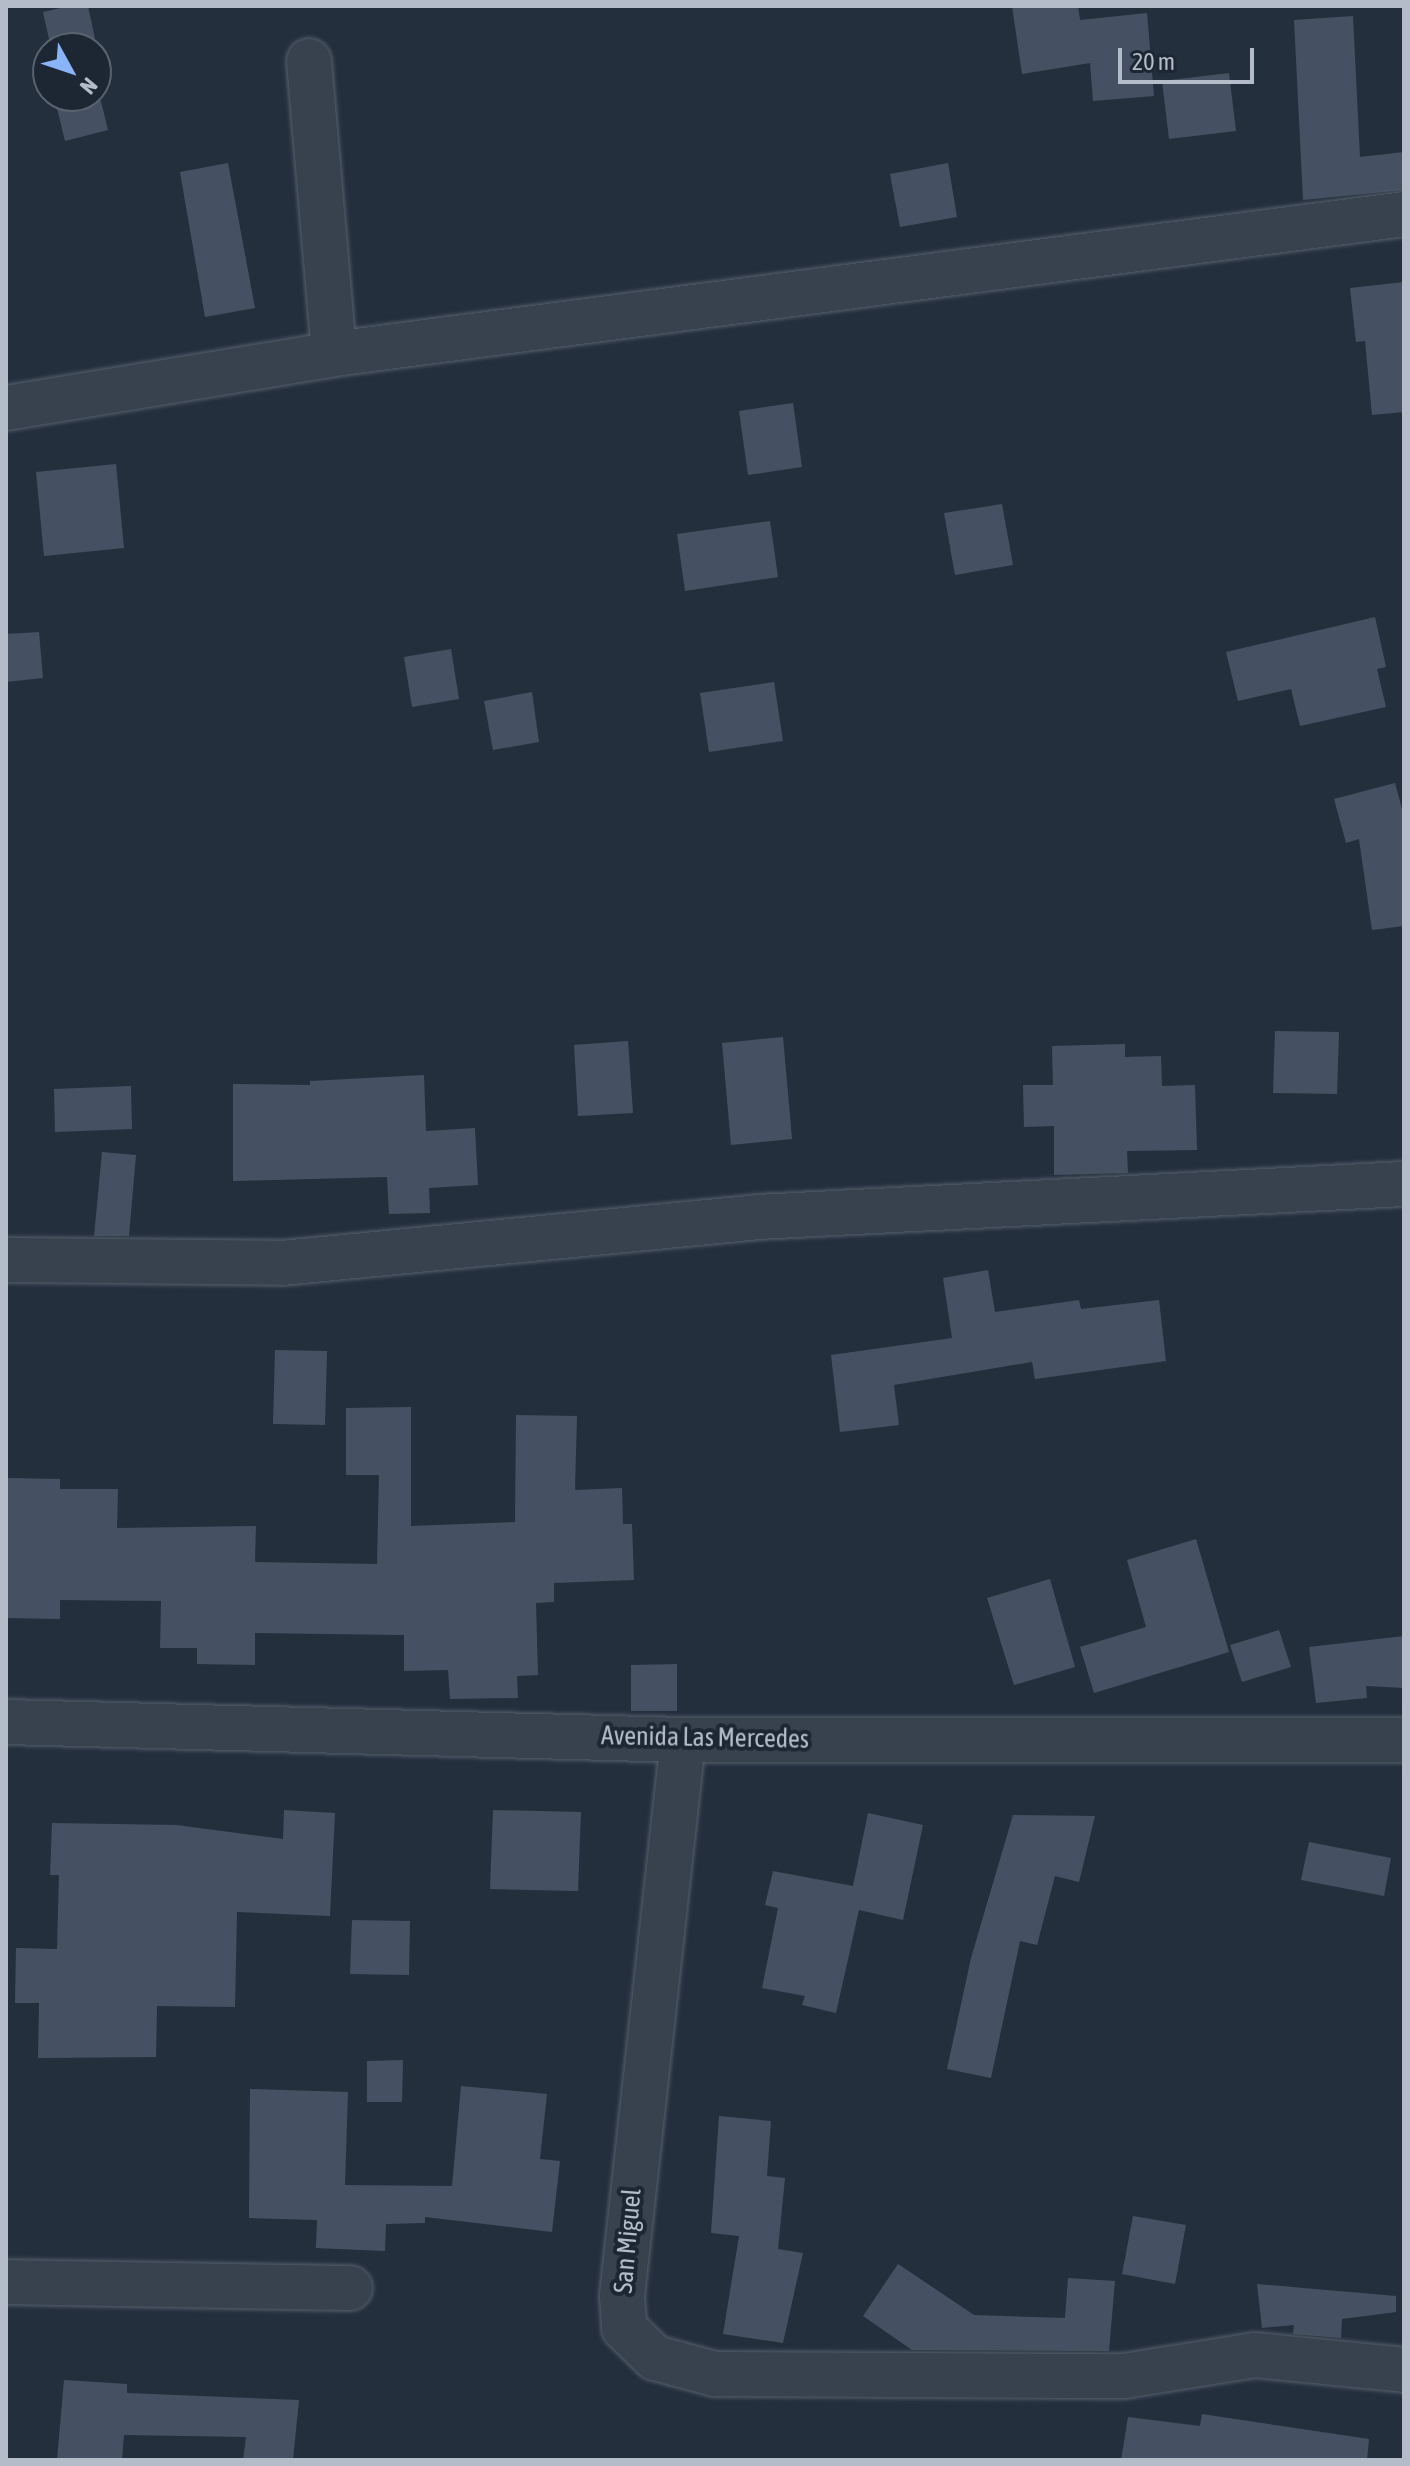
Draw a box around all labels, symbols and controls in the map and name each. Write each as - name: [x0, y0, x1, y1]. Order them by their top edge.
- north arrow: [32, 32, 112, 112]
- scale bar: [1122, 32, 1258, 82]
- text: 20 m: [1132, 48, 1175, 75]
- text: N: [75, 73, 103, 99]
- street label: Avenida Las Mercedes: [601, 1721, 809, 1755]
- street label: San Miguel: [608, 2187, 648, 2295]

